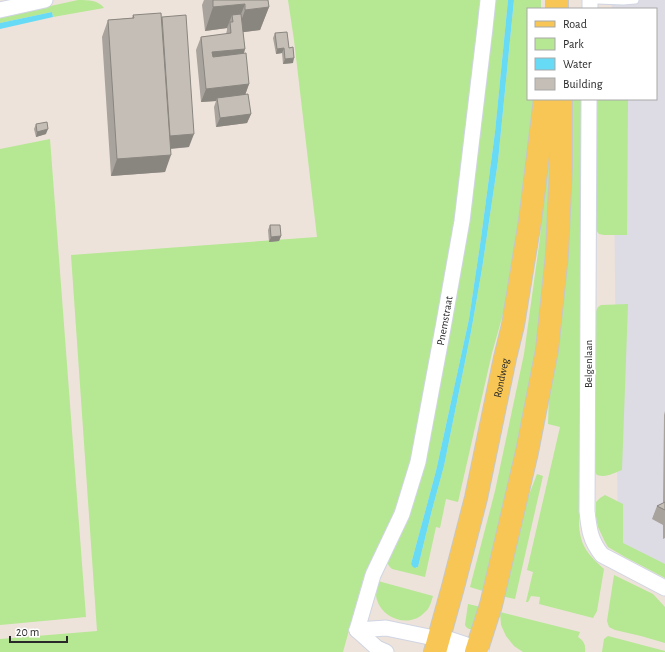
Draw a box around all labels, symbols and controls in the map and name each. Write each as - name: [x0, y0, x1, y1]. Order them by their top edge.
- legend: [527, 8, 657, 100]
- text: Road: [563, 18, 587, 30]
- text: Park: [563, 38, 584, 50]
- text: Water: [563, 58, 592, 70]
- text: Building: [563, 78, 603, 90]
- street label: Pnemstraat: [435, 295, 455, 346]
- street label: Belgenlaan: [583, 340, 594, 388]
- street label: Rondweg: [492, 357, 511, 399]
- scale bar: [10, 618, 67, 644]
- text: 20 m: [16, 626, 39, 638]

